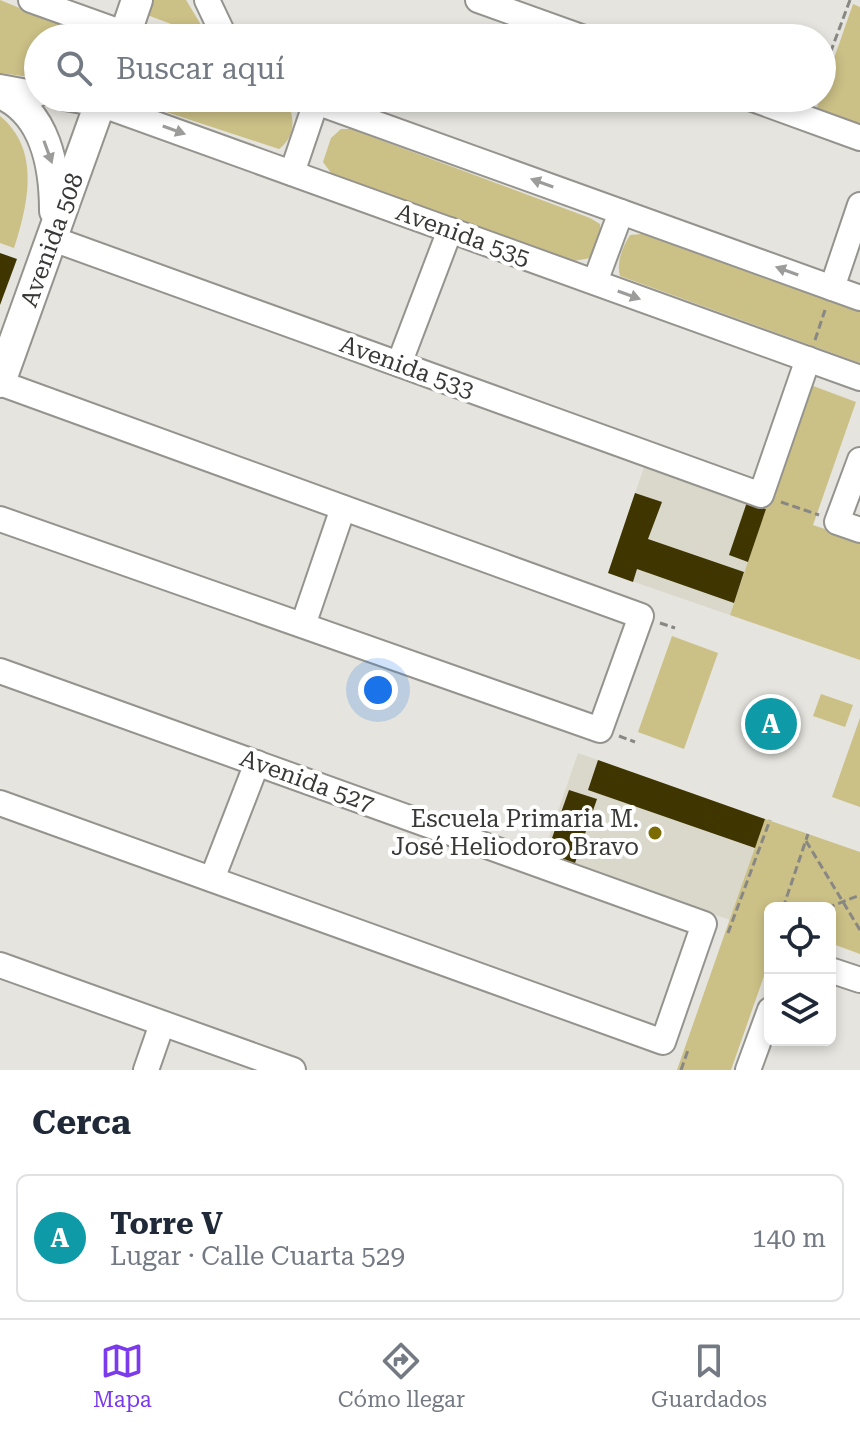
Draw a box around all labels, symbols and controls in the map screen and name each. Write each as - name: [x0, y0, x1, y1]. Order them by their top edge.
- search box: [24, 24, 836, 112]
- icon: search: [52, 46, 96, 90]
- text: Buscar aquí: [116, 51, 285, 86]
- one-way arrow: [162, 125, 186, 137]
- one-way arrow: [42, 140, 55, 164]
- street label: Avenida 508: [15, 169, 89, 311]
- one-way arrow: [530, 177, 554, 189]
- street label: Avenida 535: [392, 198, 534, 272]
- one-way arrow: [774, 264, 798, 277]
- one-way arrow: [617, 289, 641, 301]
- street label: Avenida 533: [336, 330, 478, 404]
- your location: [358, 670, 398, 710]
- pin: A: [745, 694, 797, 754]
- street label: Avenida 527: [236, 744, 378, 818]
- place label: Escuela Primaria M. José Heliodoro Bravo: [391, 805, 639, 861]
- marker: Escuela Primaria M. José Heliodoro Bravo: [646, 824, 664, 842]
- map controls: [764, 902, 836, 1046]
- button: locate: [764, 902, 836, 974]
- button: layers: [764, 974, 836, 1046]
- text: Cerca: [32, 1102, 131, 1142]
- text: Torre V: [110, 1206, 223, 1241]
- text: A: [51, 1223, 69, 1253]
- text: 140 m: [752, 1223, 826, 1253]
- text: Lugar · Calle Cuarta 529: [110, 1241, 405, 1271]
- tab: Mapa: [93, 1339, 152, 1412]
- tab: Cómo llegar: [338, 1339, 465, 1412]
- tab: Guardados: [651, 1339, 767, 1412]

